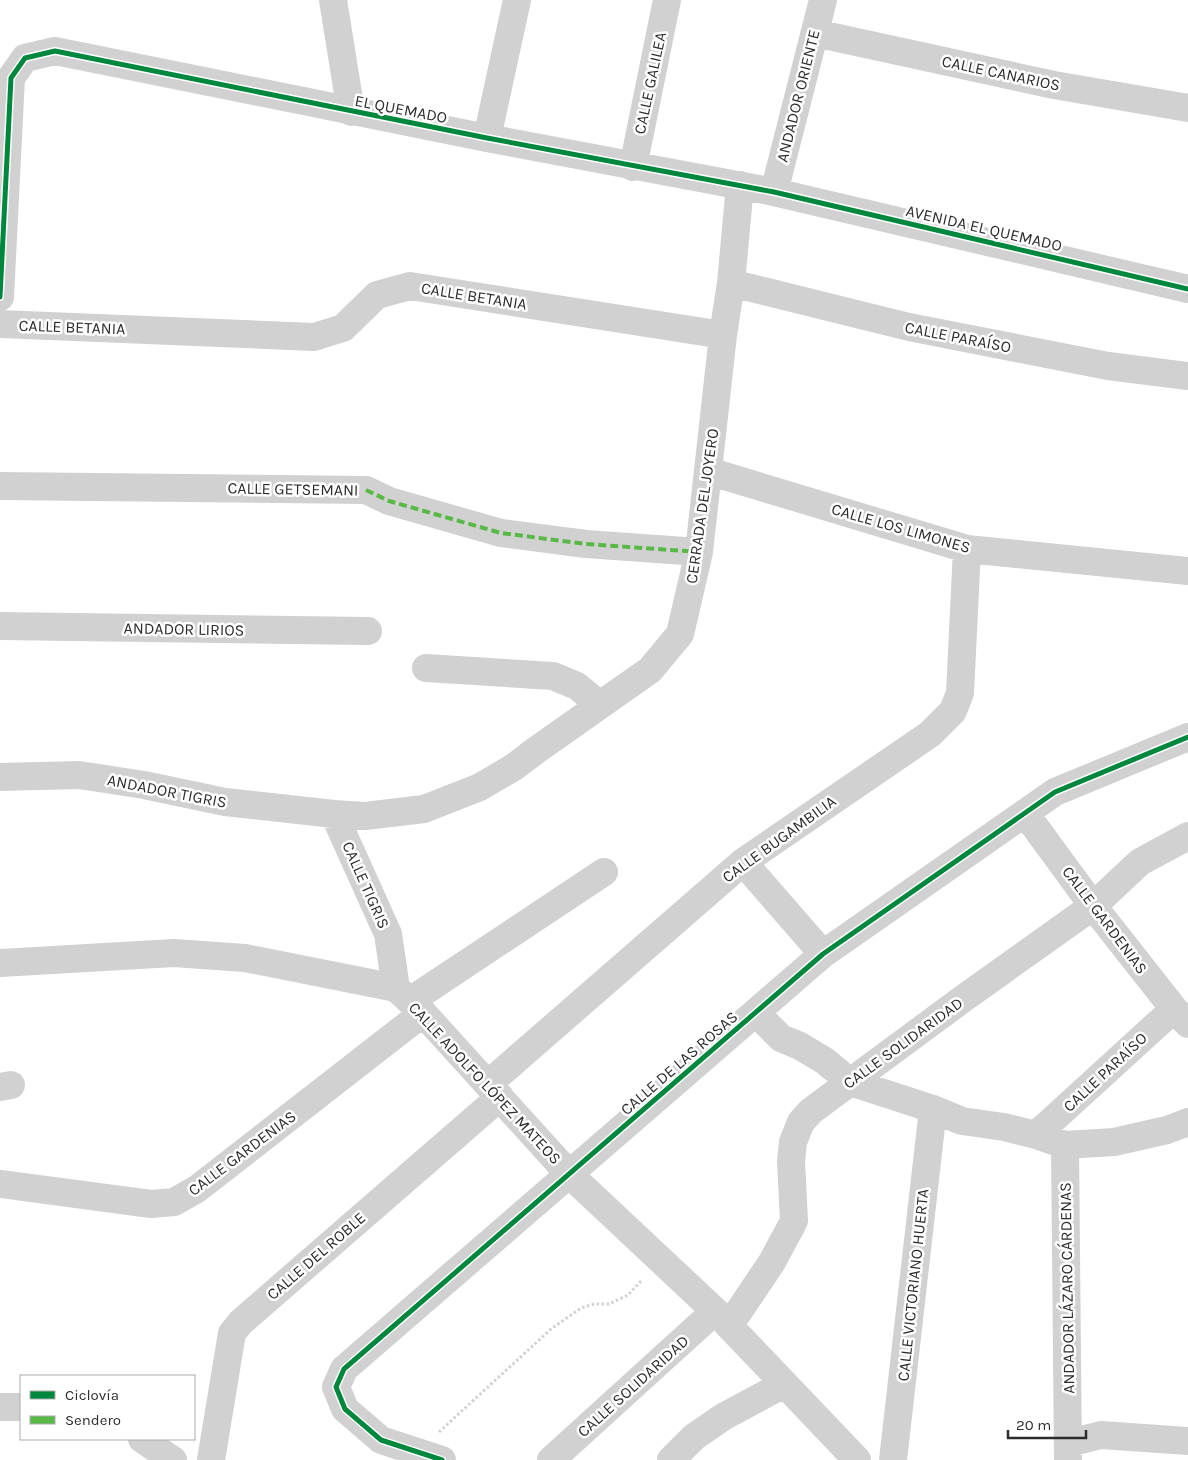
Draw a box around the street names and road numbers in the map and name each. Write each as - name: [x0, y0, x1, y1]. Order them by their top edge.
- street label: ANDADOR ORIENTE: [772, 28, 824, 164]
- street label: CALLE GALILEA: [630, 30, 670, 136]
- street label: CALLE CANARIOS: [940, 51, 1062, 95]
- street label: EL QUEMADO: [353, 91, 449, 127]
- street label: AVENIDA EL QUEMADO: [904, 201, 1064, 255]
- street label: CALLE BETANIA: [420, 278, 528, 314]
- street label: CALLE BETANIA: [18, 316, 126, 338]
- street label: CALLE PARAÍSO: [903, 317, 1013, 357]
- street label: CERRADA DEL JOYERO: [682, 427, 722, 585]
- street label: CALLE GETSEMANI: [227, 478, 359, 500]
- street label: CALLE LOS LIMONES: [829, 499, 973, 557]
- street label: ANDADOR LIRIOS: [124, 618, 244, 640]
- street label: ANDADOR TIGRIS: [106, 770, 228, 812]
- street label: CALLE BUGAMBILIA: [718, 791, 840, 887]
- street label: CALLE TIGRIS: [338, 838, 394, 932]
- street label: CALLE GARDENIAS: [1058, 862, 1152, 978]
- street label: CALLE SOLIDARIDAD: [840, 993, 966, 1093]
- street label: CALLE ADOLFO LÓPEZ MATEOS: [405, 998, 565, 1168]
- street label: CALLE DE LAS ROSAS: [617, 1007, 741, 1119]
- street label: CALLE PARAÍSO: [1059, 1028, 1151, 1116]
- street label: CALLE GARDENIAS: [184, 1106, 300, 1200]
- street label: ANDADOR LÁZARO CÁRDENAS: [1056, 1182, 1078, 1394]
- street label: CALLE VICTORIANO HUERTA: [893, 1188, 933, 1382]
- street label: CALLE DEL ROBLE: [263, 1208, 369, 1304]
- street label: CALLE SOLIDARIDAD: [573, 1331, 693, 1441]

